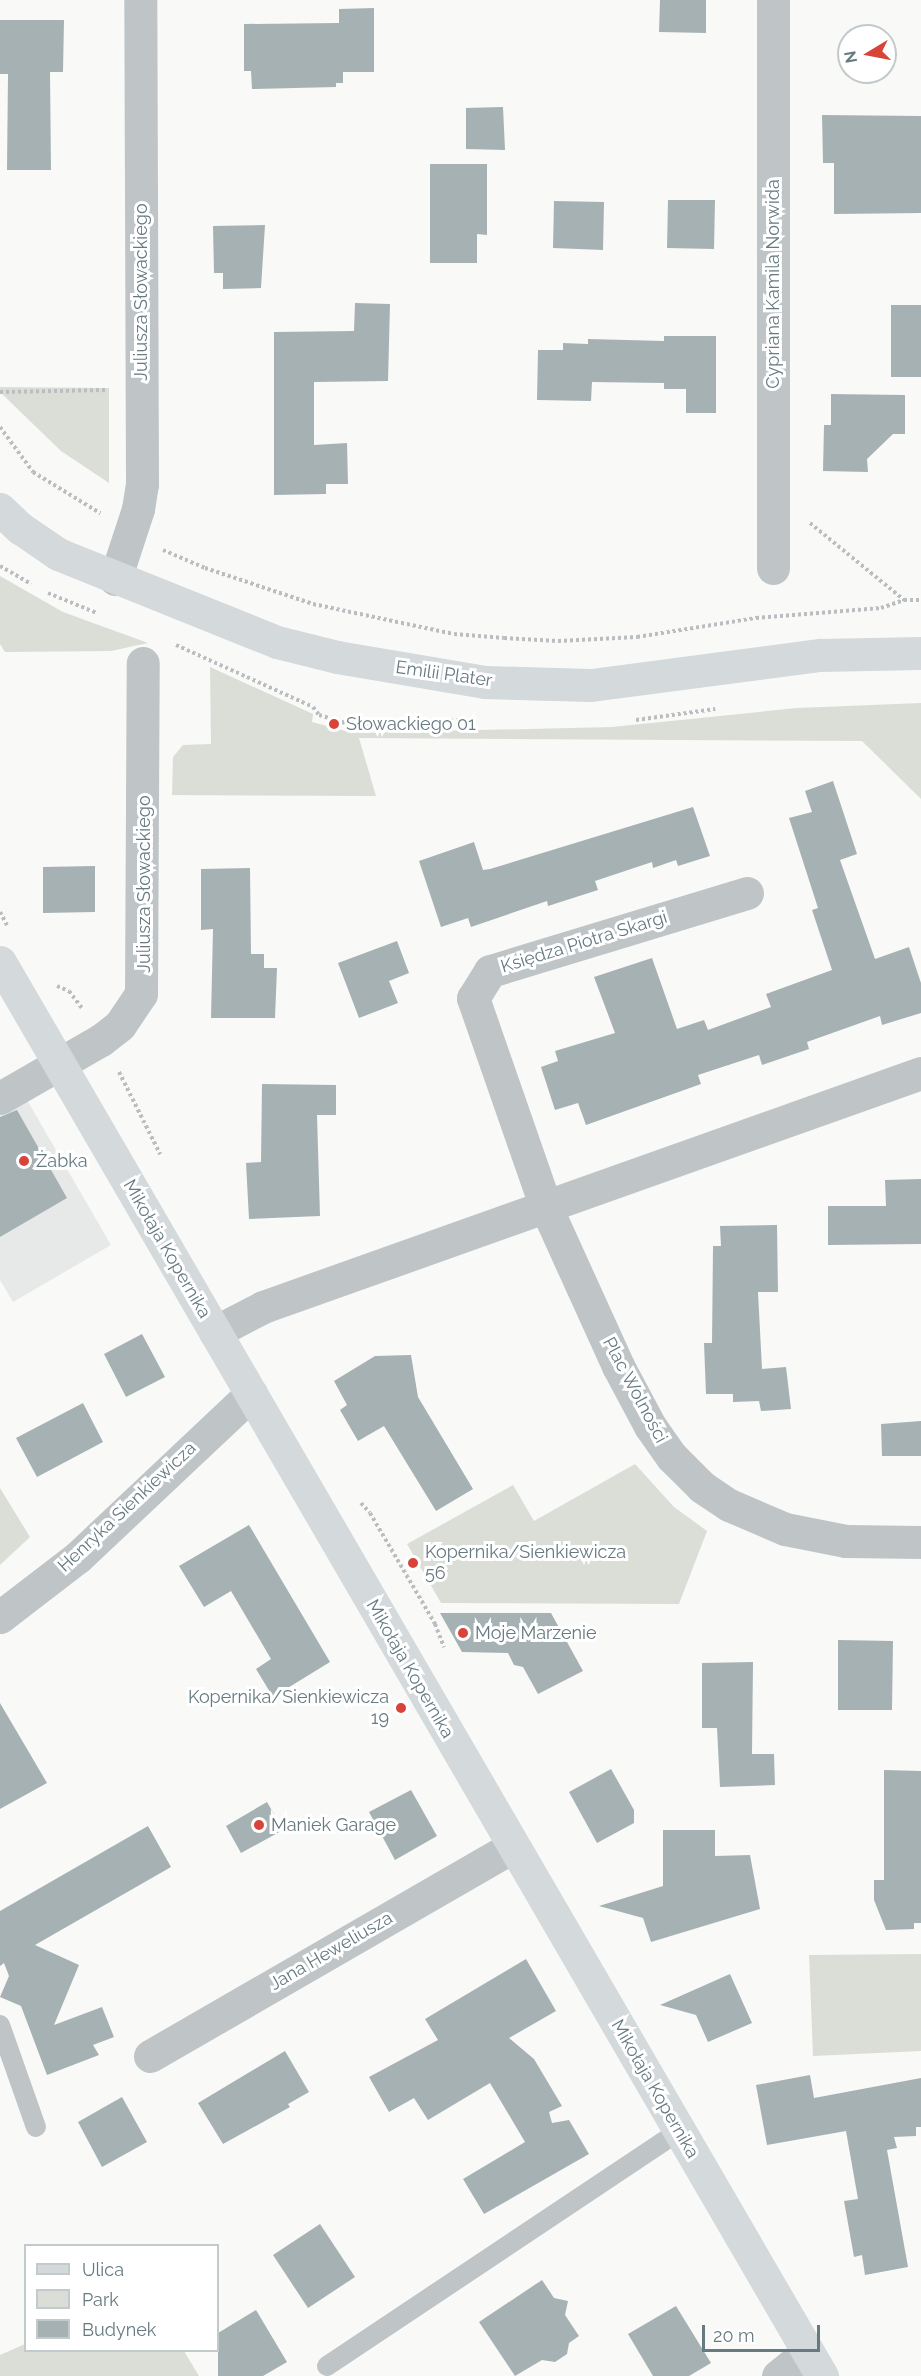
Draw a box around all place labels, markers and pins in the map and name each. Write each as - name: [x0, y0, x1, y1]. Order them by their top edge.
- place label: Słowackiego 01: [346, 713, 476, 735]
- marker: Słowackiego 01: [327, 717, 341, 731]
- place label: Żabka: [36, 1150, 88, 1172]
- marker: Żabka: [17, 1154, 31, 1168]
- place label: Kopernika/Sienkiewicza 56: [425, 1542, 626, 1584]
- marker: Kopernika/Sienkiewicza 56: [406, 1556, 420, 1570]
- place label: Moje Marzenie: [475, 1622, 597, 1644]
- marker: Moje Marzenie: [456, 1626, 470, 1640]
- place label: Kopernika/Sienkiewicza 19: [188, 1687, 389, 1730]
- marker: Kopernika/Sienkiewicza 19: [394, 1701, 408, 1715]
- place label: Maniek Garage: [271, 1814, 396, 1836]
- marker: Maniek Garage: [252, 1818, 266, 1832]

